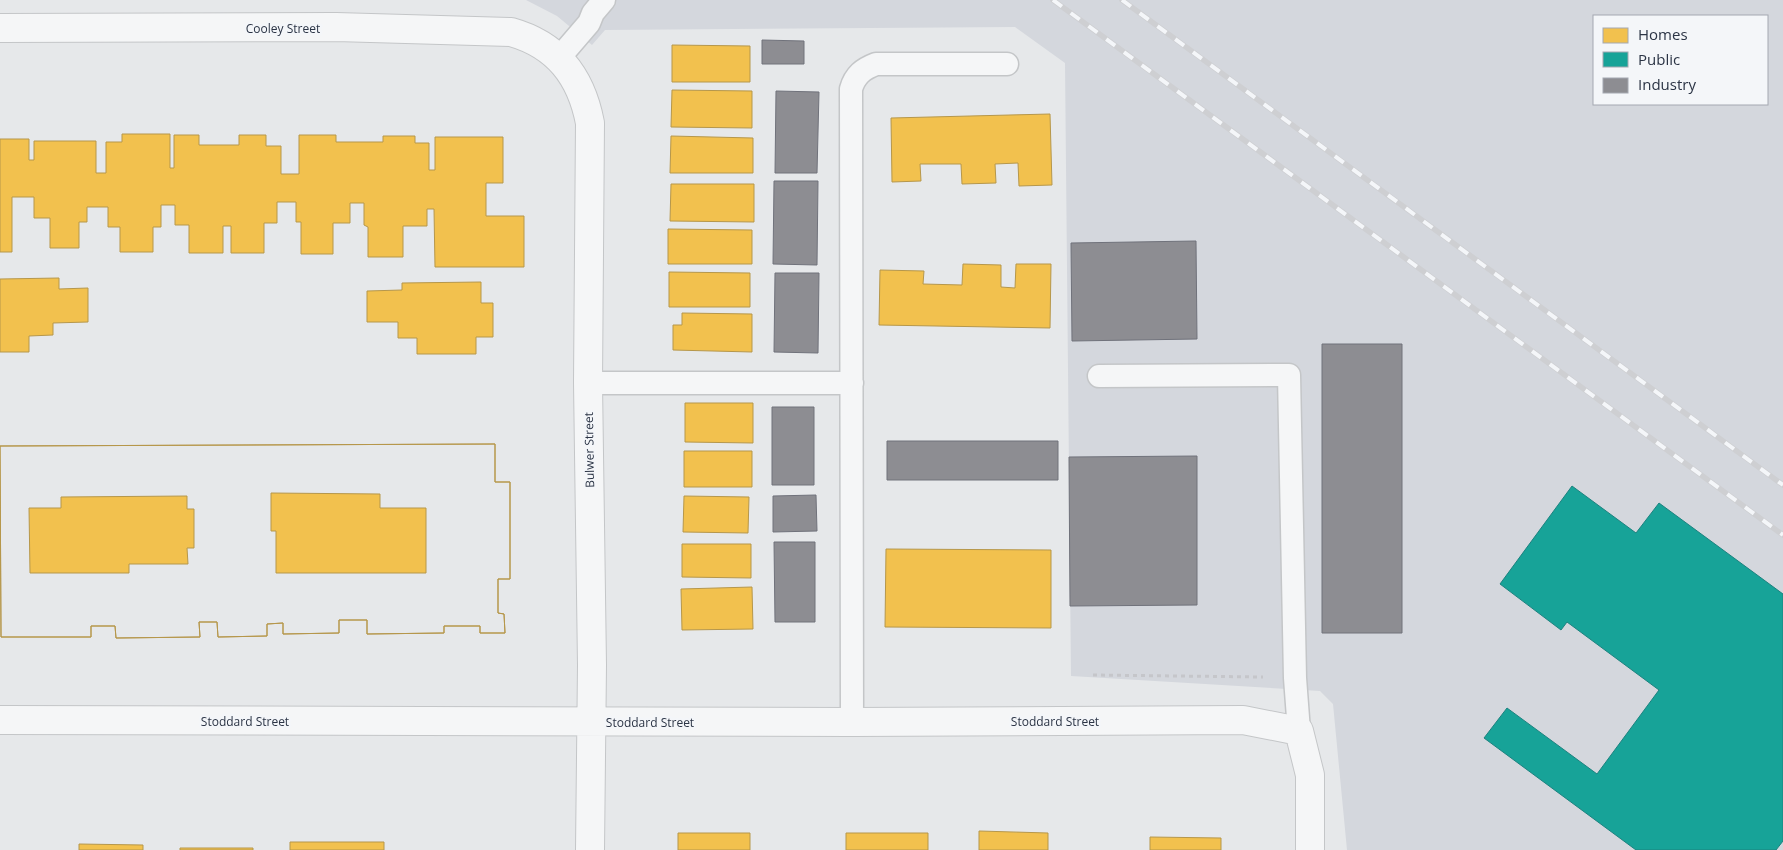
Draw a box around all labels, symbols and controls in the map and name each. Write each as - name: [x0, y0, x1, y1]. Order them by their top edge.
- legend: [1593, 15, 1768, 105]
- street label: Cooley Street: [246, 20, 320, 37]
- text: Homes: [1638, 24, 1688, 44]
- text: Public: [1638, 49, 1680, 69]
- text: Industry: [1638, 74, 1696, 94]
- street label: Bulwer Street: [580, 412, 598, 488]
- street label: Stoddard Street: [201, 713, 289, 730]
- street label: Stoddard Street: [1011, 713, 1099, 730]
- street label: Stoddard Street: [606, 714, 694, 731]

